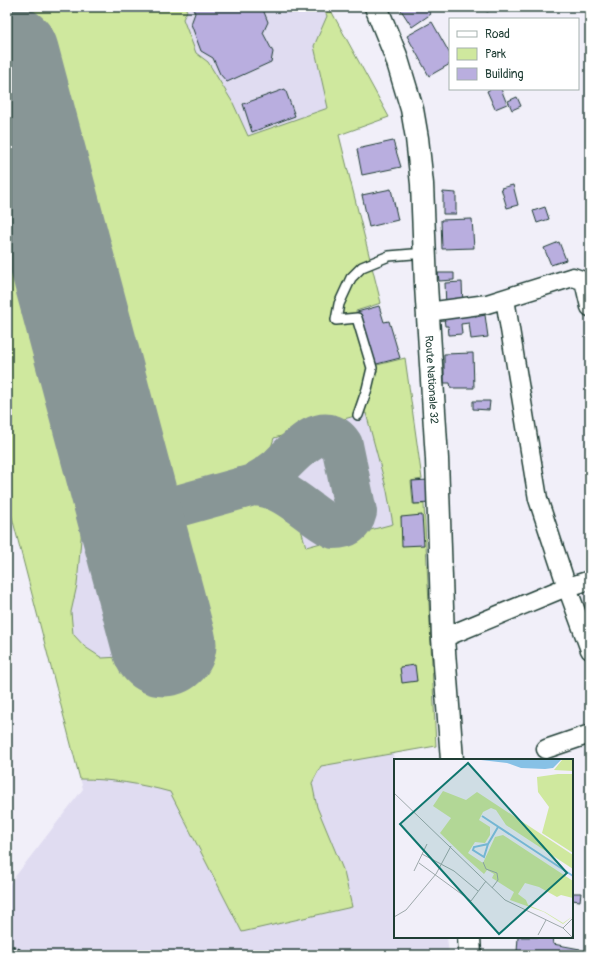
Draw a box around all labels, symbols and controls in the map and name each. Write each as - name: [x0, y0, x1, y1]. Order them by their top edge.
- legend: [449, 18, 579, 90]
- text: Road: [485, 27, 510, 42]
- text: Park: [485, 47, 506, 62]
- text: Building: [485, 67, 524, 82]
- street label: Route Nationale 32: [423, 335, 441, 424]
- inset map: [394, 759, 573, 938]

